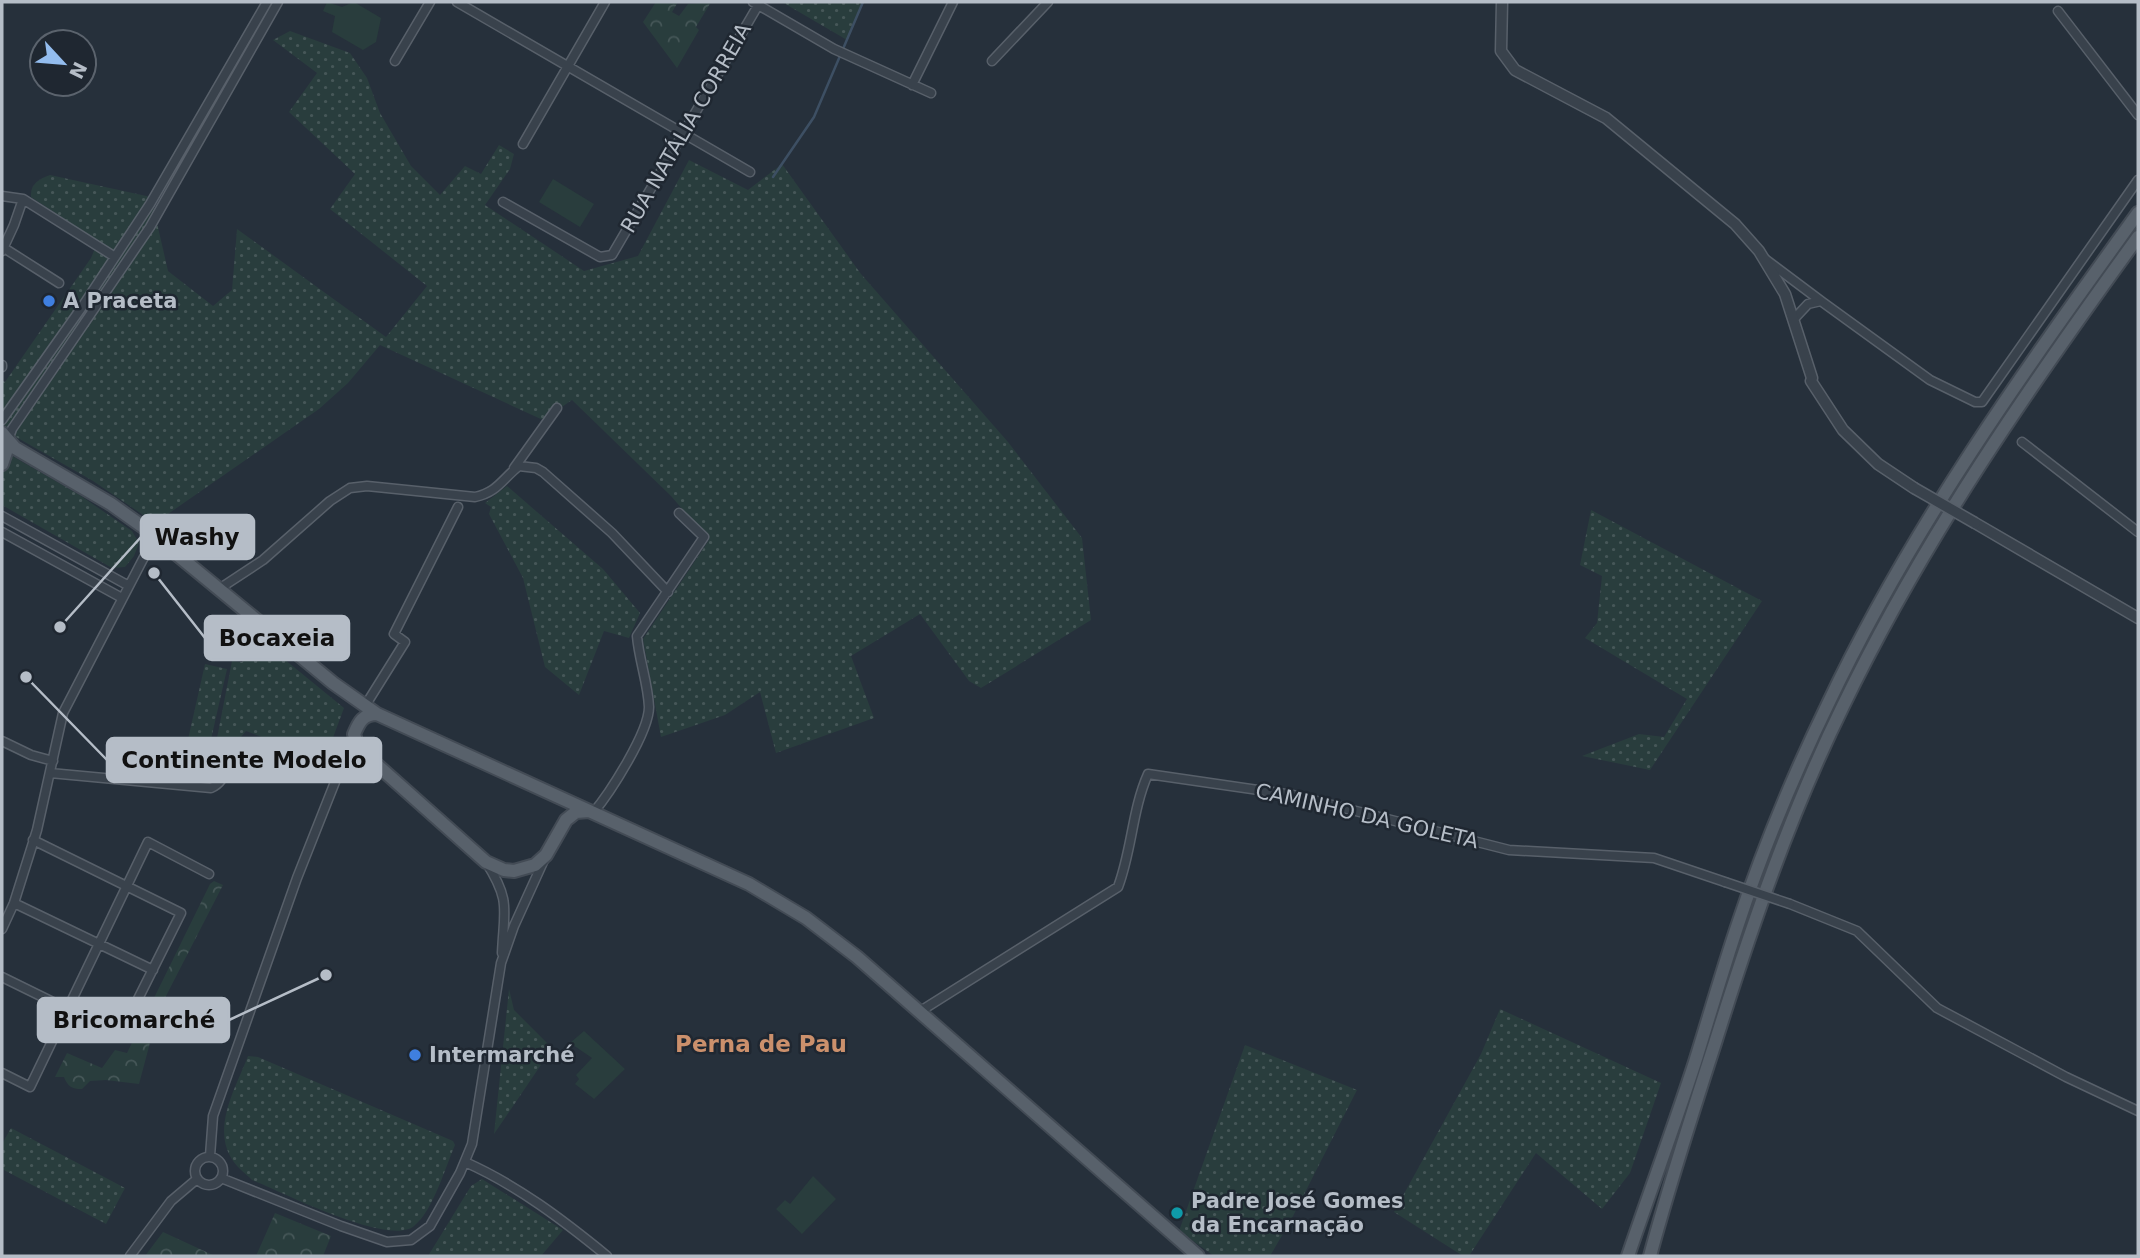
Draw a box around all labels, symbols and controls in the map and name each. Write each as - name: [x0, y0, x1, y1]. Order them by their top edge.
- street label: RUA NATÁLIA CORREIA: [615, 18, 756, 237]
- north arrow: [28, 28, 98, 98]
- text: N: [65, 58, 92, 82]
- place label: A Praceta: [63, 289, 177, 313]
- marker: A Praceta: [41, 293, 57, 309]
- callout: Washy: [141, 515, 254, 559]
- text: Washy: [154, 524, 240, 550]
- callout: Bocaxeia: [205, 616, 349, 660]
- text: Bocaxeia: [219, 625, 335, 651]
- callout: Continente Modelo: [107, 738, 381, 782]
- text: Continente Modelo: [121, 747, 367, 773]
- street label: CAMINHO DA GOLETA: [1253, 779, 1481, 854]
- callout: Bricomarché: [38, 998, 229, 1042]
- text: Bricomarché: [53, 1007, 215, 1033]
- district label: Perna de Pau: [675, 1031, 847, 1057]
- place label: Intermarché: [429, 1043, 574, 1067]
- marker: Intermarché: [407, 1047, 423, 1063]
- place label: Padre José Gomes da Encarnação: [1191, 1189, 1404, 1237]
- marker: Padre José Gomes da Encarnação: [1169, 1205, 1185, 1221]

